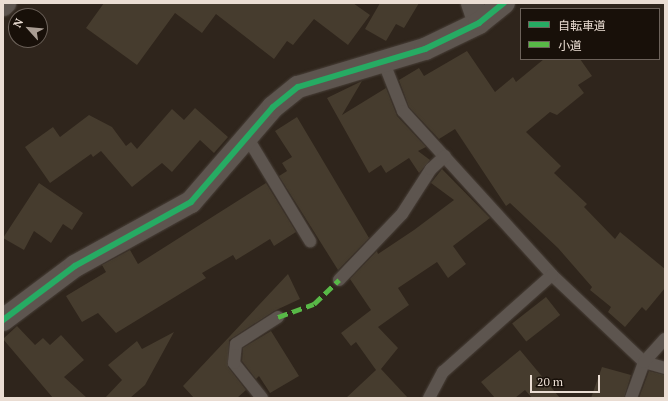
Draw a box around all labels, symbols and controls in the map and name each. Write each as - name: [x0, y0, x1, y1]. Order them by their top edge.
- north arrow: [8, 8, 48, 48]
- legend: [520, 8, 660, 60]
- text: N: [10, 16, 26, 30]
- text: 自転車道: [558, 18, 606, 33]
- text: 小道: [558, 38, 582, 53]
- scale bar: [532, 367, 602, 393]
- text: 20 m: [537, 374, 563, 389]

